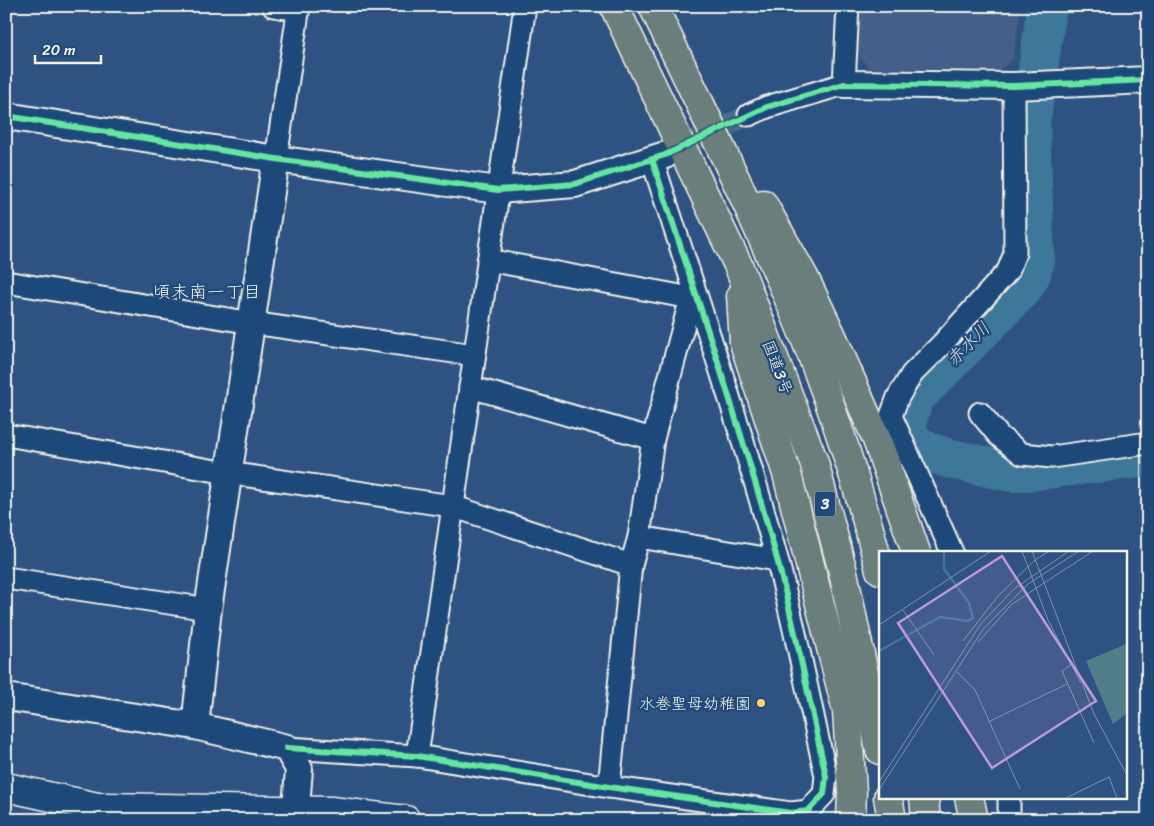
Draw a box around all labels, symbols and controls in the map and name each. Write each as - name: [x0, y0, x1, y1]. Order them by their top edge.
- scale bar: [35, 32, 101, 64]
- text: 20 m: [42, 37, 76, 63]
- district label: 頃末南一丁目: [153, 276, 261, 308]
- water label: 赤水川: [938, 314, 998, 374]
- street label: 国道3号: [754, 335, 801, 399]
- road number: 3: [815, 492, 835, 516]
- inset map: [879, 551, 1126, 798]
- place label: 水巻聖母幼稚園: [639, 689, 751, 718]
- marker: 水巻聖母幼稚園: [755, 697, 767, 709]

